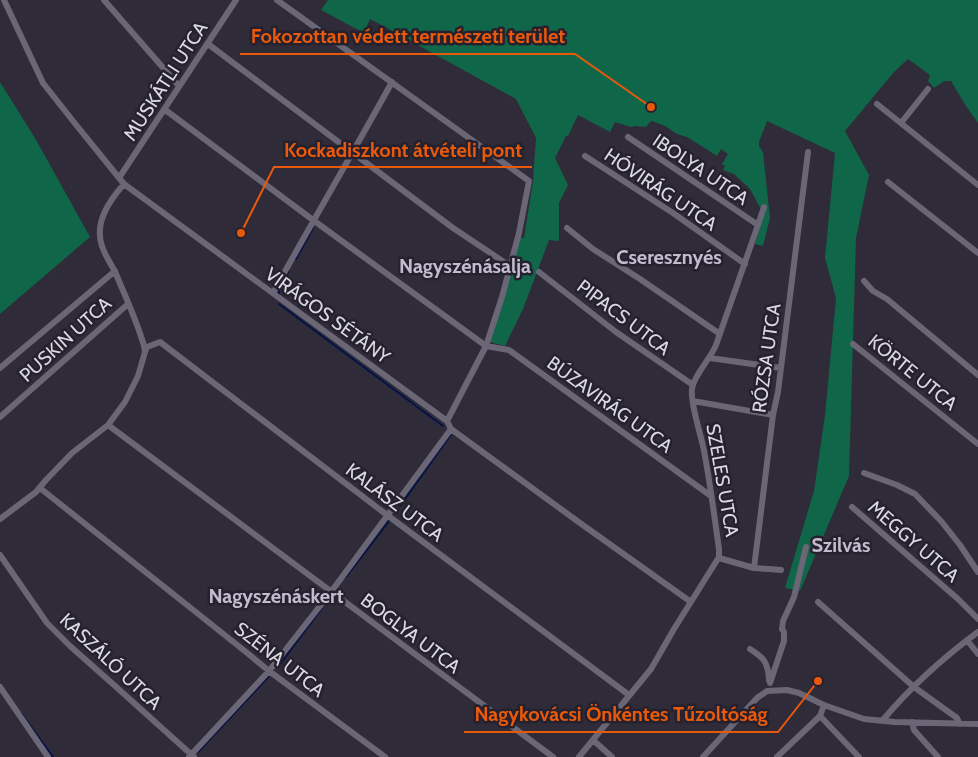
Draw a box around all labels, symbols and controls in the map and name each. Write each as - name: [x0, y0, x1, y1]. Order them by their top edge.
- street label: MUSKÁTLI UTCA: [118, 17, 213, 145]
- callout: Fokozottan védett természeti terület: [240, 19, 575, 54]
- text: Fokozottan védett természeti terület: [251, 24, 565, 48]
- street label: IBOLYA UTCA: [648, 129, 753, 210]
- callout: Kockadiszkont átvételi pont: [274, 132, 532, 167]
- text: Kockadiszkont átvételi pont: [284, 138, 522, 162]
- street label: HÓVIRÁG UTCA: [600, 142, 722, 236]
- district label: Cseresznyés: [616, 245, 722, 269]
- district label: Nagyszénásalja: [399, 254, 531, 278]
- street label: VIRÁGOS SÉTÁNY: [261, 262, 395, 369]
- street label: PIPACS UTCA: [572, 275, 675, 360]
- street label: PUSKIN UTCA: [15, 292, 116, 387]
- street label: RÓZSA UTCA: [746, 302, 786, 414]
- street label: KÖRTE UTCA: [864, 330, 962, 415]
- street label: BÚZAVIRÁG UTCA: [542, 350, 678, 458]
- street label: SZELES UTCA: [701, 422, 744, 539]
- street label: KALÁSZ UTCA: [341, 457, 449, 547]
- street label: MEGGY UTCA: [863, 496, 964, 587]
- district label: Szilvás: [811, 533, 871, 557]
- district label: Nagyszénáskert: [208, 584, 344, 608]
- street label: BOGLYA UTCA: [356, 588, 465, 678]
- street label: KASZÁLÓ UTCA: [55, 608, 167, 714]
- street label: SZÉNA UTCA: [230, 616, 330, 702]
- callout: Nagykovácsi Önkéntes Tűzoltóság: [464, 697, 778, 732]
- text: Nagykovácsi Önkéntes Tűzoltóság: [474, 702, 768, 726]

